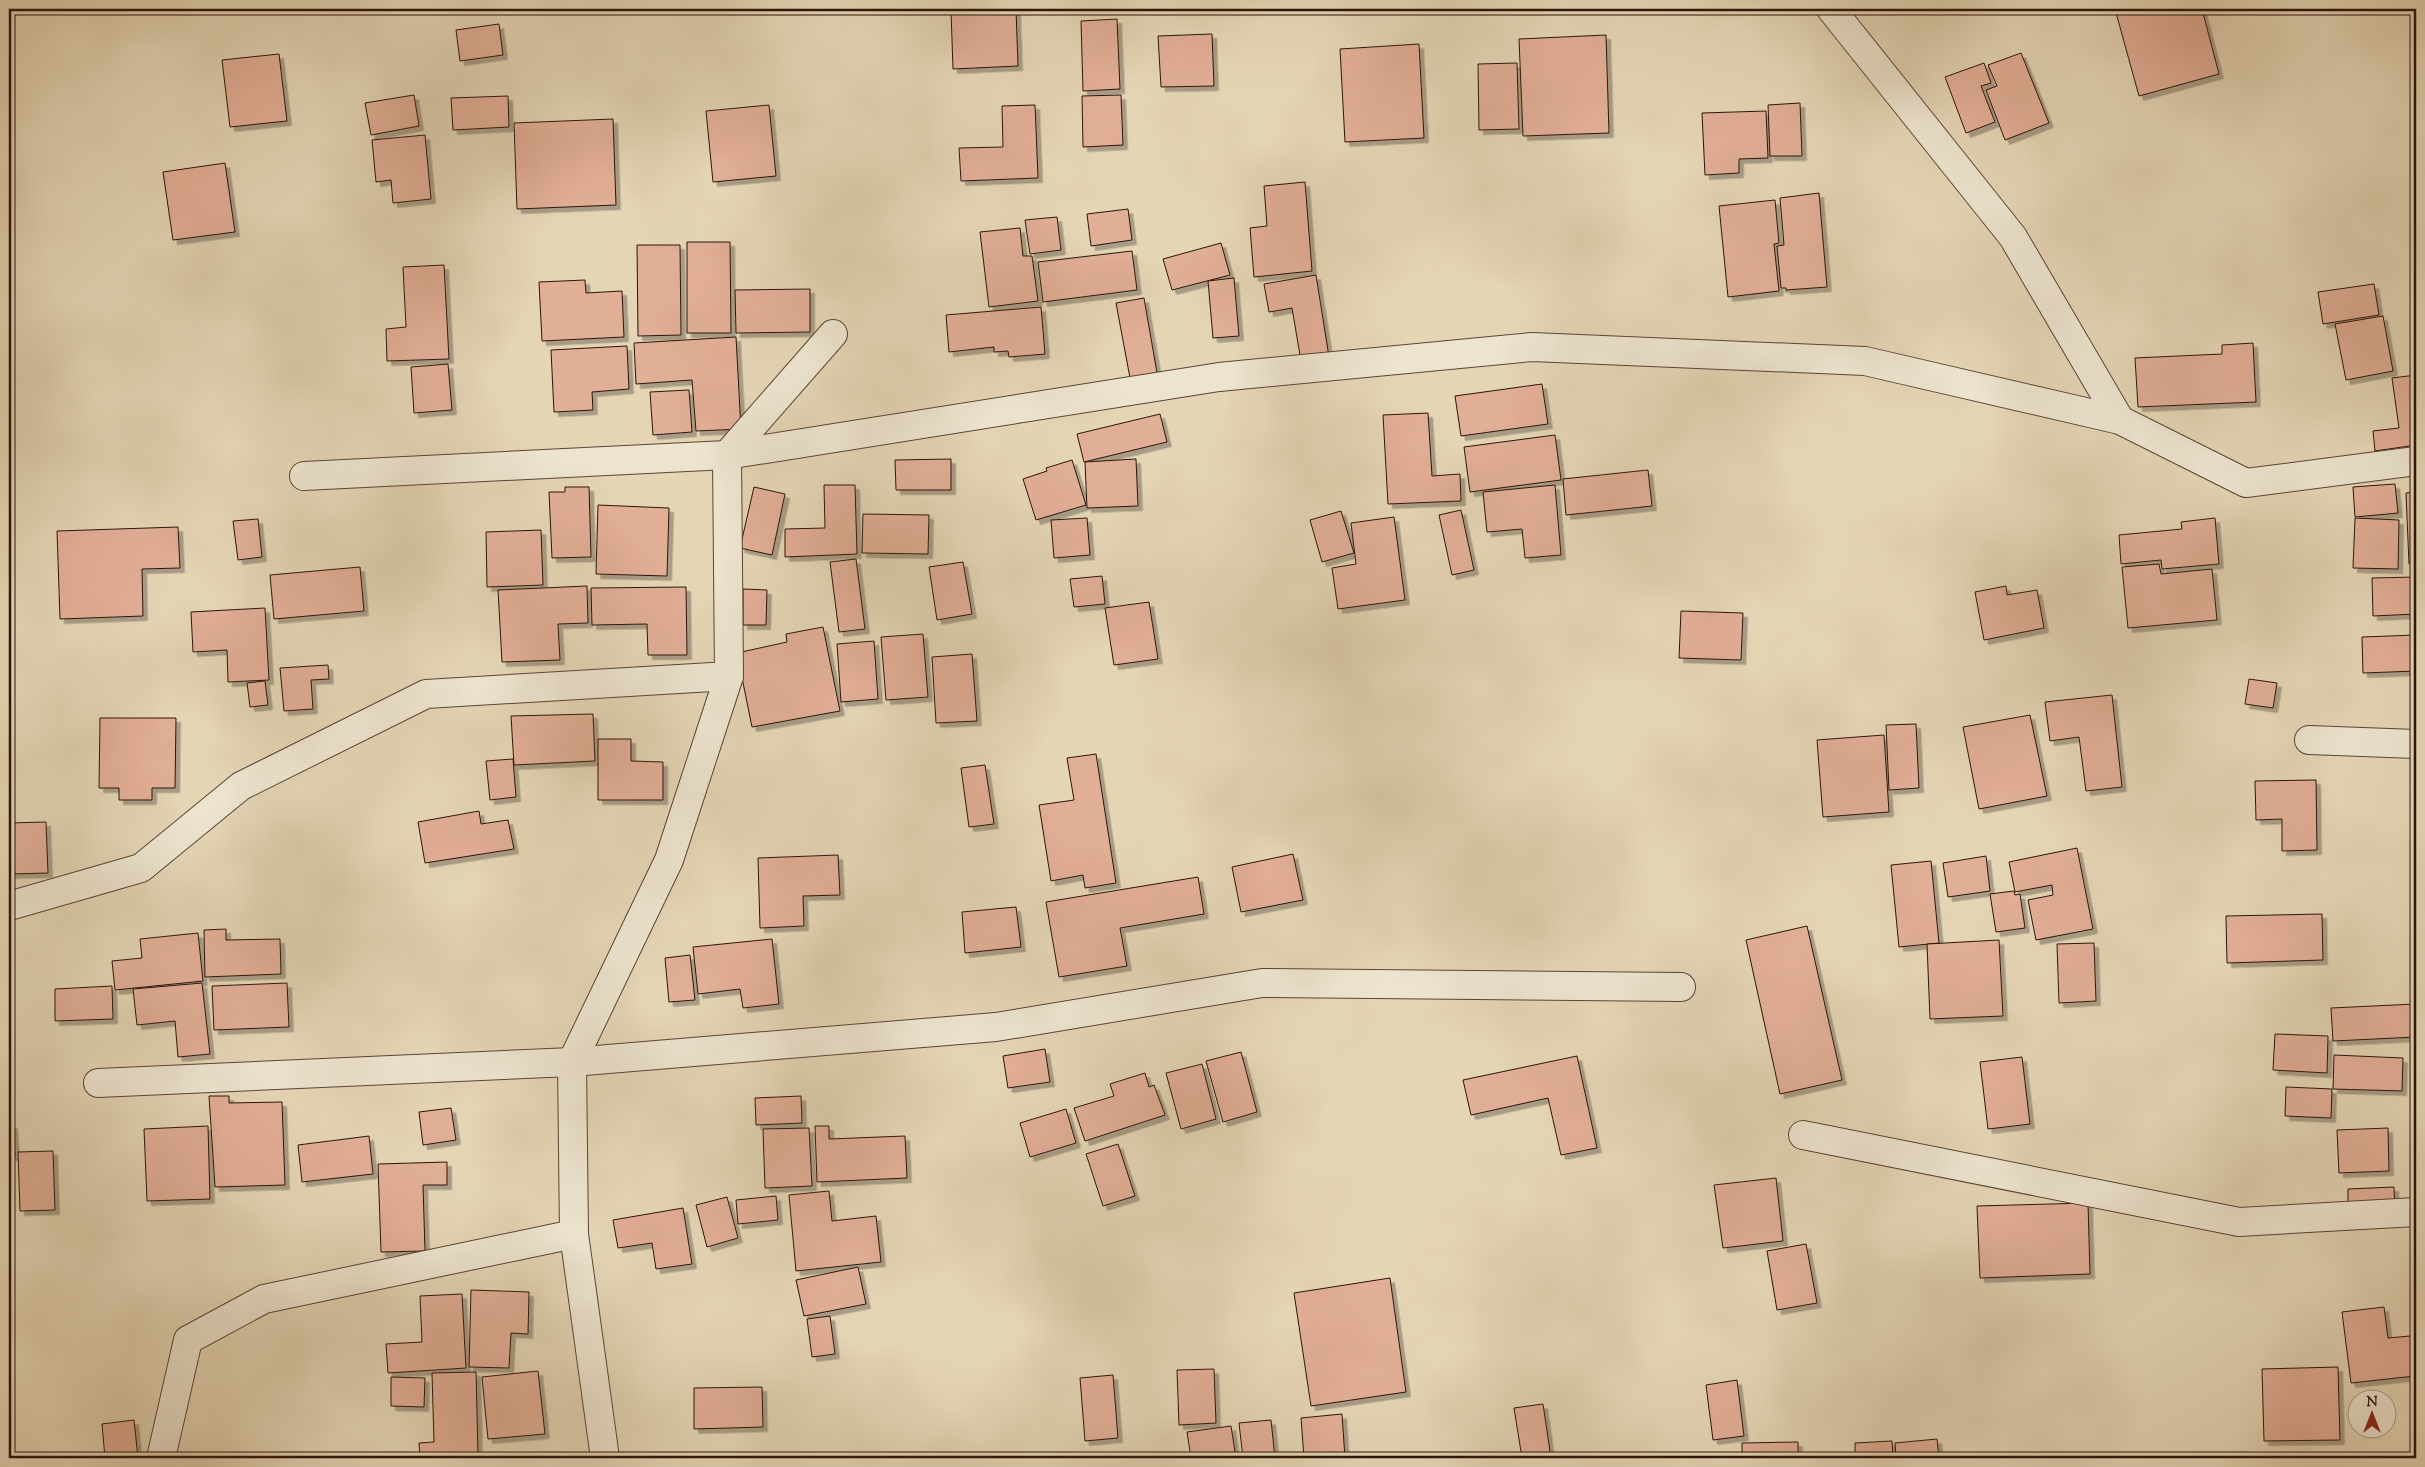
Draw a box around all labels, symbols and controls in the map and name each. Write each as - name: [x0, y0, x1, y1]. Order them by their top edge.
- north arrow: [2348, 1390, 2398, 1440]
- text: N: [2366, 1393, 2378, 1413]

